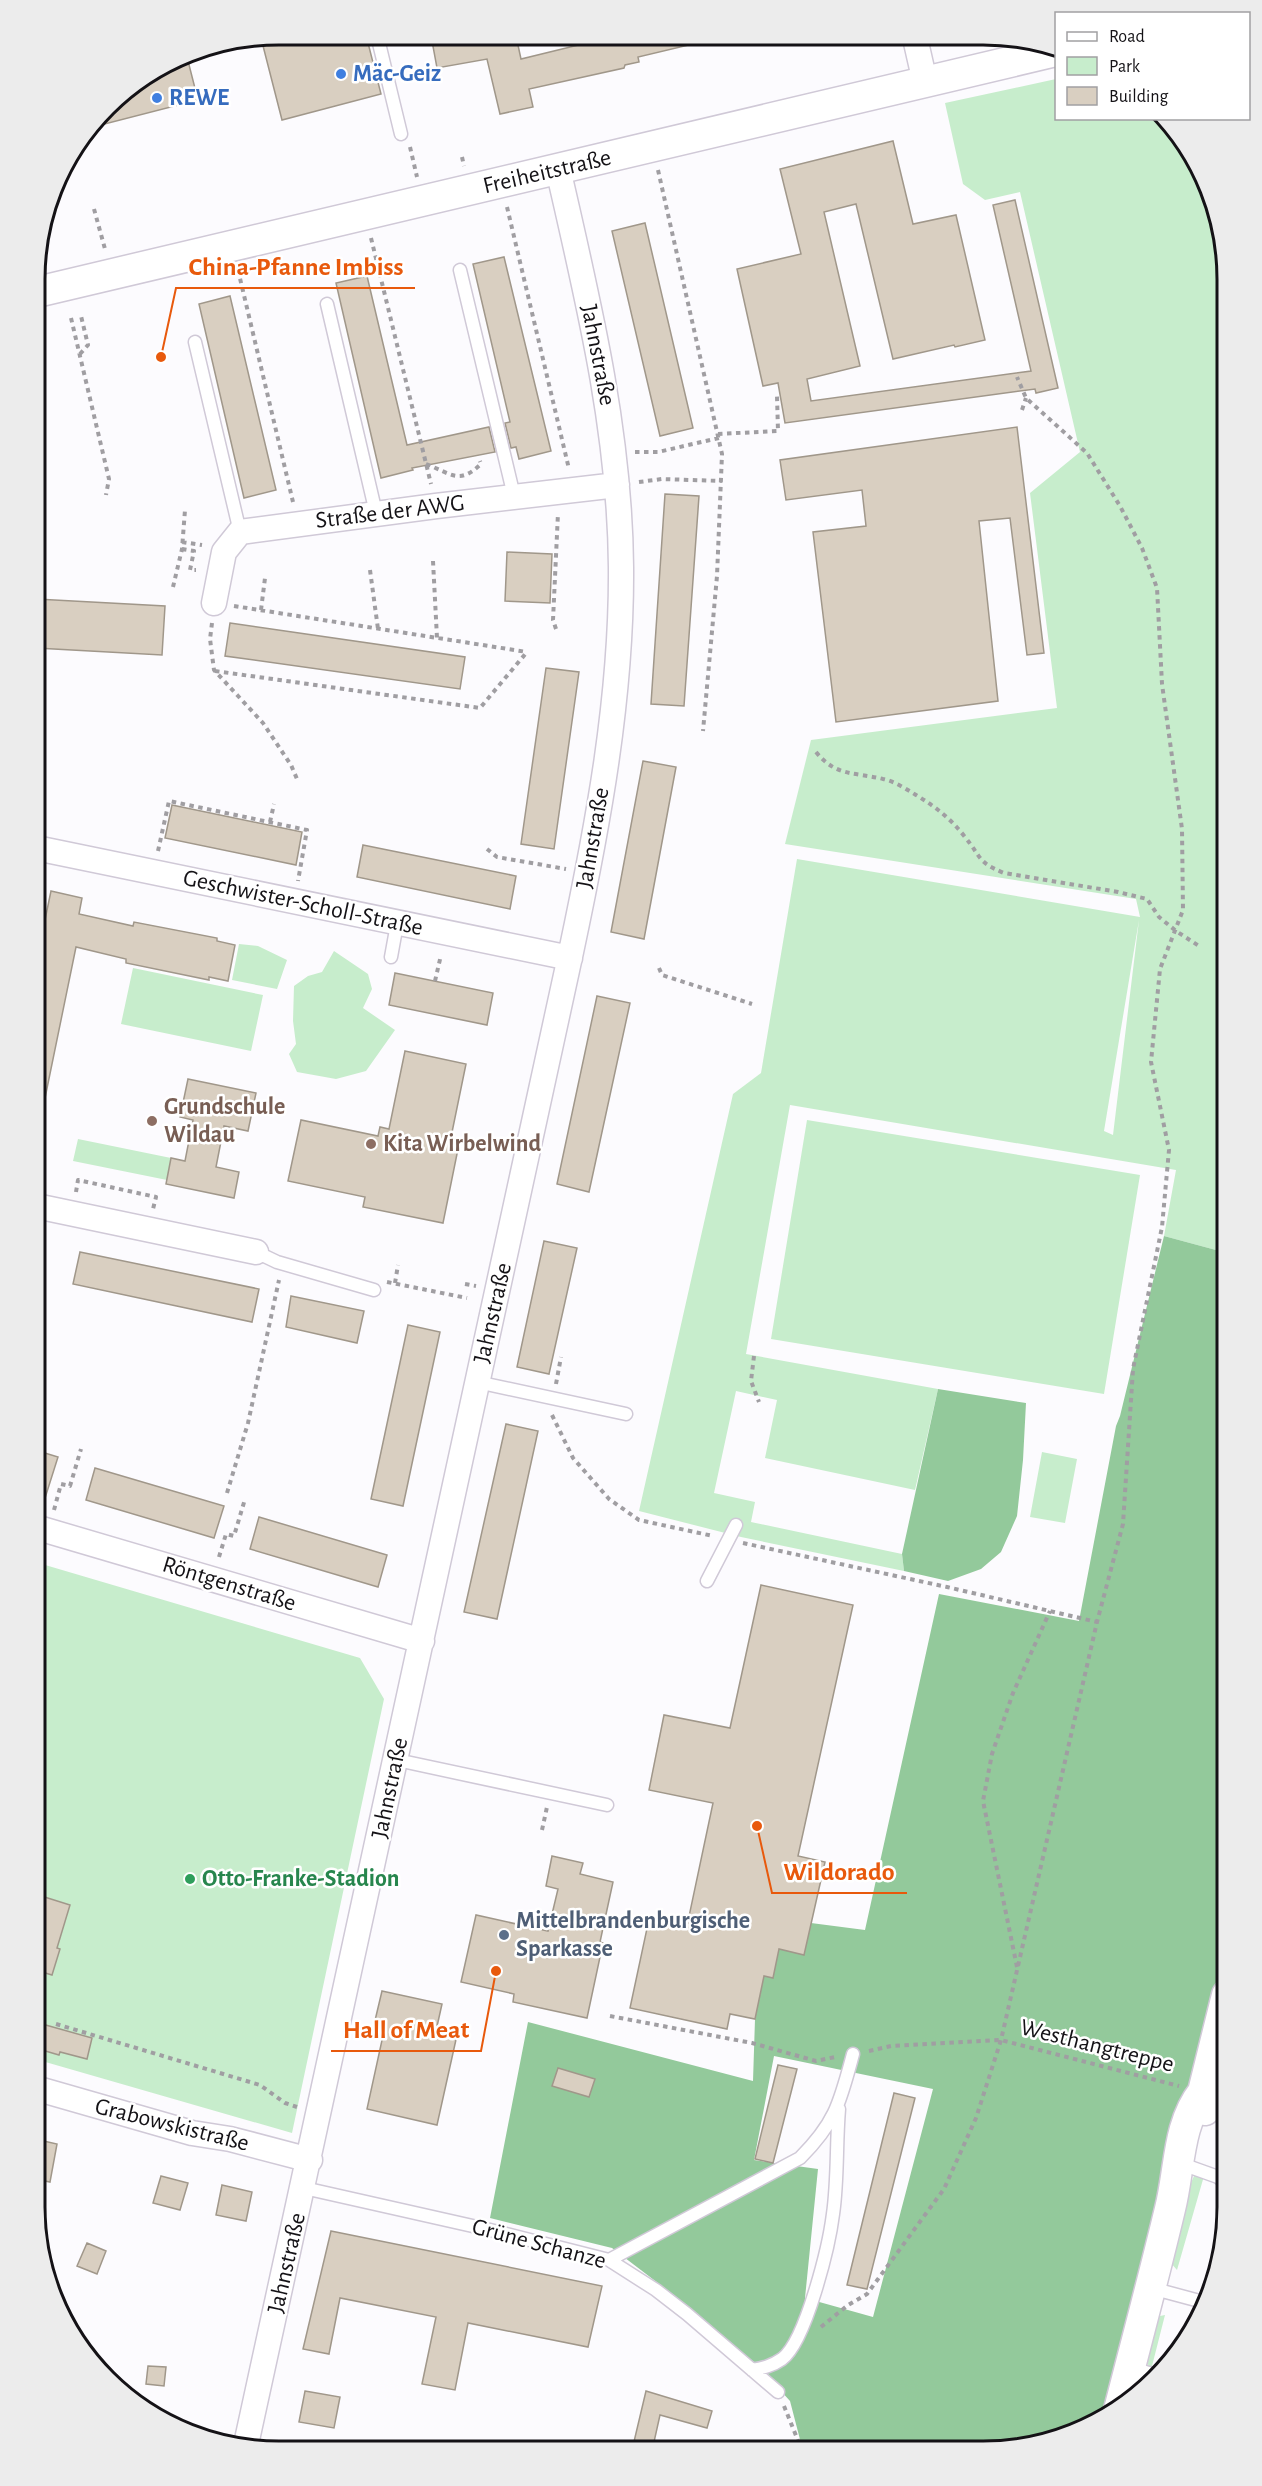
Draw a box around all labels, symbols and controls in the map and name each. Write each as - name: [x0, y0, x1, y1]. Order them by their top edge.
- legend: [1055, 12, 1250, 120]
- text: Road: [1109, 28, 1145, 46]
- text: Park: [1109, 58, 1141, 76]
- place label: Mäc-Geiz: [353, 62, 441, 86]
- marker: Mäc-Geiz: [334, 67, 348, 81]
- place label: REWE: [169, 86, 229, 110]
- text: Building: [1109, 88, 1169, 106]
- marker: REWE: [150, 91, 164, 105]
- street label: Freiheitstraße: [481, 146, 613, 198]
- callout: China-Pfanne Imbiss: [176, 244, 415, 288]
- text: China-Pfanne Imbiss: [188, 254, 404, 280]
- street label: Jahnstraße: [576, 303, 620, 407]
- street label: Straße der AWG: [314, 491, 466, 533]
- street label: Jahnstraße: [572, 786, 614, 890]
- street label: Geschwister-Scholl-Straße: [181, 866, 425, 940]
- place label: Grundschule Wildau: [164, 1095, 285, 1147]
- marker: Grundschule Wildau: [145, 1114, 159, 1128]
- place label: Kita Wirbelwind: [383, 1132, 541, 1156]
- marker: Kita Wirbelwind: [364, 1137, 378, 1151]
- street label: Jahnstraße: [470, 1261, 516, 1365]
- street label: Röntgenstraße: [159, 1552, 299, 1616]
- street label: Jahnstraße: [368, 1736, 412, 1840]
- callout: Wildorado: [772, 1849, 907, 1893]
- text: Wildorado: [783, 1859, 895, 1885]
- place label: Otto-Franke-Stadion: [202, 1867, 400, 1891]
- marker: Otto-Franke-Stadion: [183, 1872, 197, 1886]
- place label: Mittelbrandenburgische Sparkasse: [516, 1909, 750, 1961]
- marker: Mittelbrandenburgische Sparkasse: [497, 1928, 511, 1942]
- callout: Hall of Meat: [331, 2007, 481, 2051]
- street label: Westhangtreppe: [1018, 2015, 1176, 2077]
- text: Hall of Meat: [343, 2017, 469, 2043]
- street label: Grabowskistraße: [93, 2094, 251, 2156]
- street label: Jahnstraße: [264, 2211, 310, 2315]
- street label: Grüne Schanze: [469, 2215, 609, 2273]

